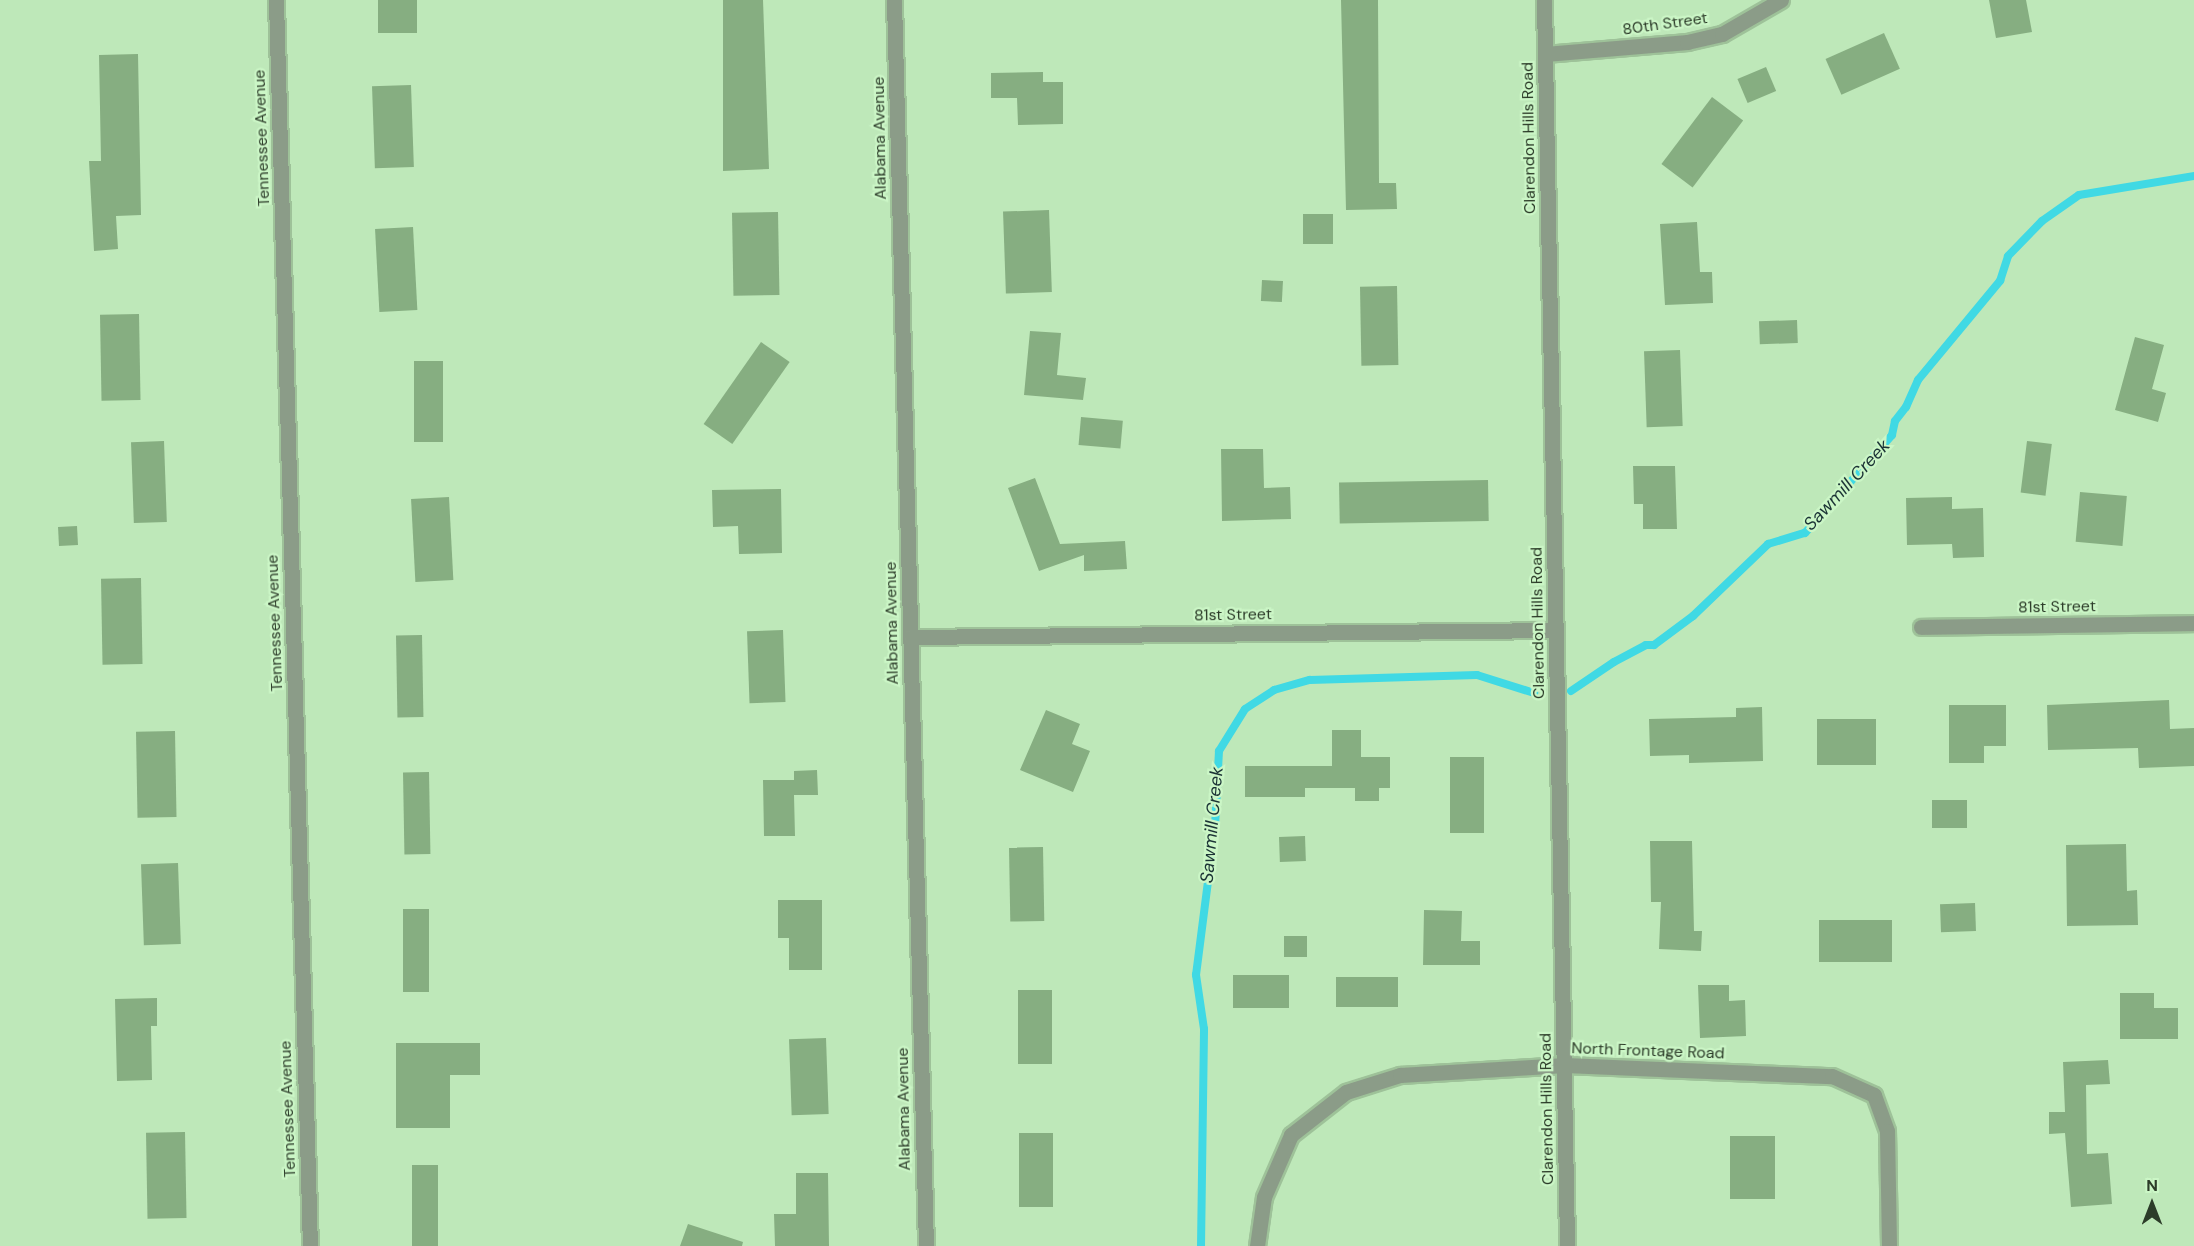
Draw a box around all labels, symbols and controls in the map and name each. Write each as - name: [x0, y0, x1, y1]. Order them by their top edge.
- street label: 80th Street: [1621, 9, 1709, 39]
- street label: Clarendon Hills Road: [1518, 62, 1540, 214]
- street label: Tennessee Avenue: [250, 69, 274, 207]
- street label: Alabama Avenue: [869, 76, 891, 200]
- water label: Sawmill Creek: [1799, 435, 1895, 535]
- street label: Clarendon Hills Road: [1527, 547, 1549, 699]
- street label: Tennessee Avenue: [263, 554, 287, 692]
- street label: Alabama Avenue: [881, 561, 903, 685]
- street label: 81st Street: [2018, 597, 2096, 617]
- street label: 81st Street: [1194, 605, 1272, 625]
- water label: Sawmill Creek: [1196, 766, 1228, 884]
- street label: Clarendon Hills Road: [1536, 1033, 1558, 1185]
- street label: North Frontage Road: [1571, 1039, 1725, 1063]
- street label: Tennessee Avenue: [276, 1040, 300, 1178]
- street label: Alabama Avenue: [893, 1047, 915, 1171]
- north arrow: [2122, 1174, 2182, 1234]
- text: N: [2146, 1175, 2158, 1196]

